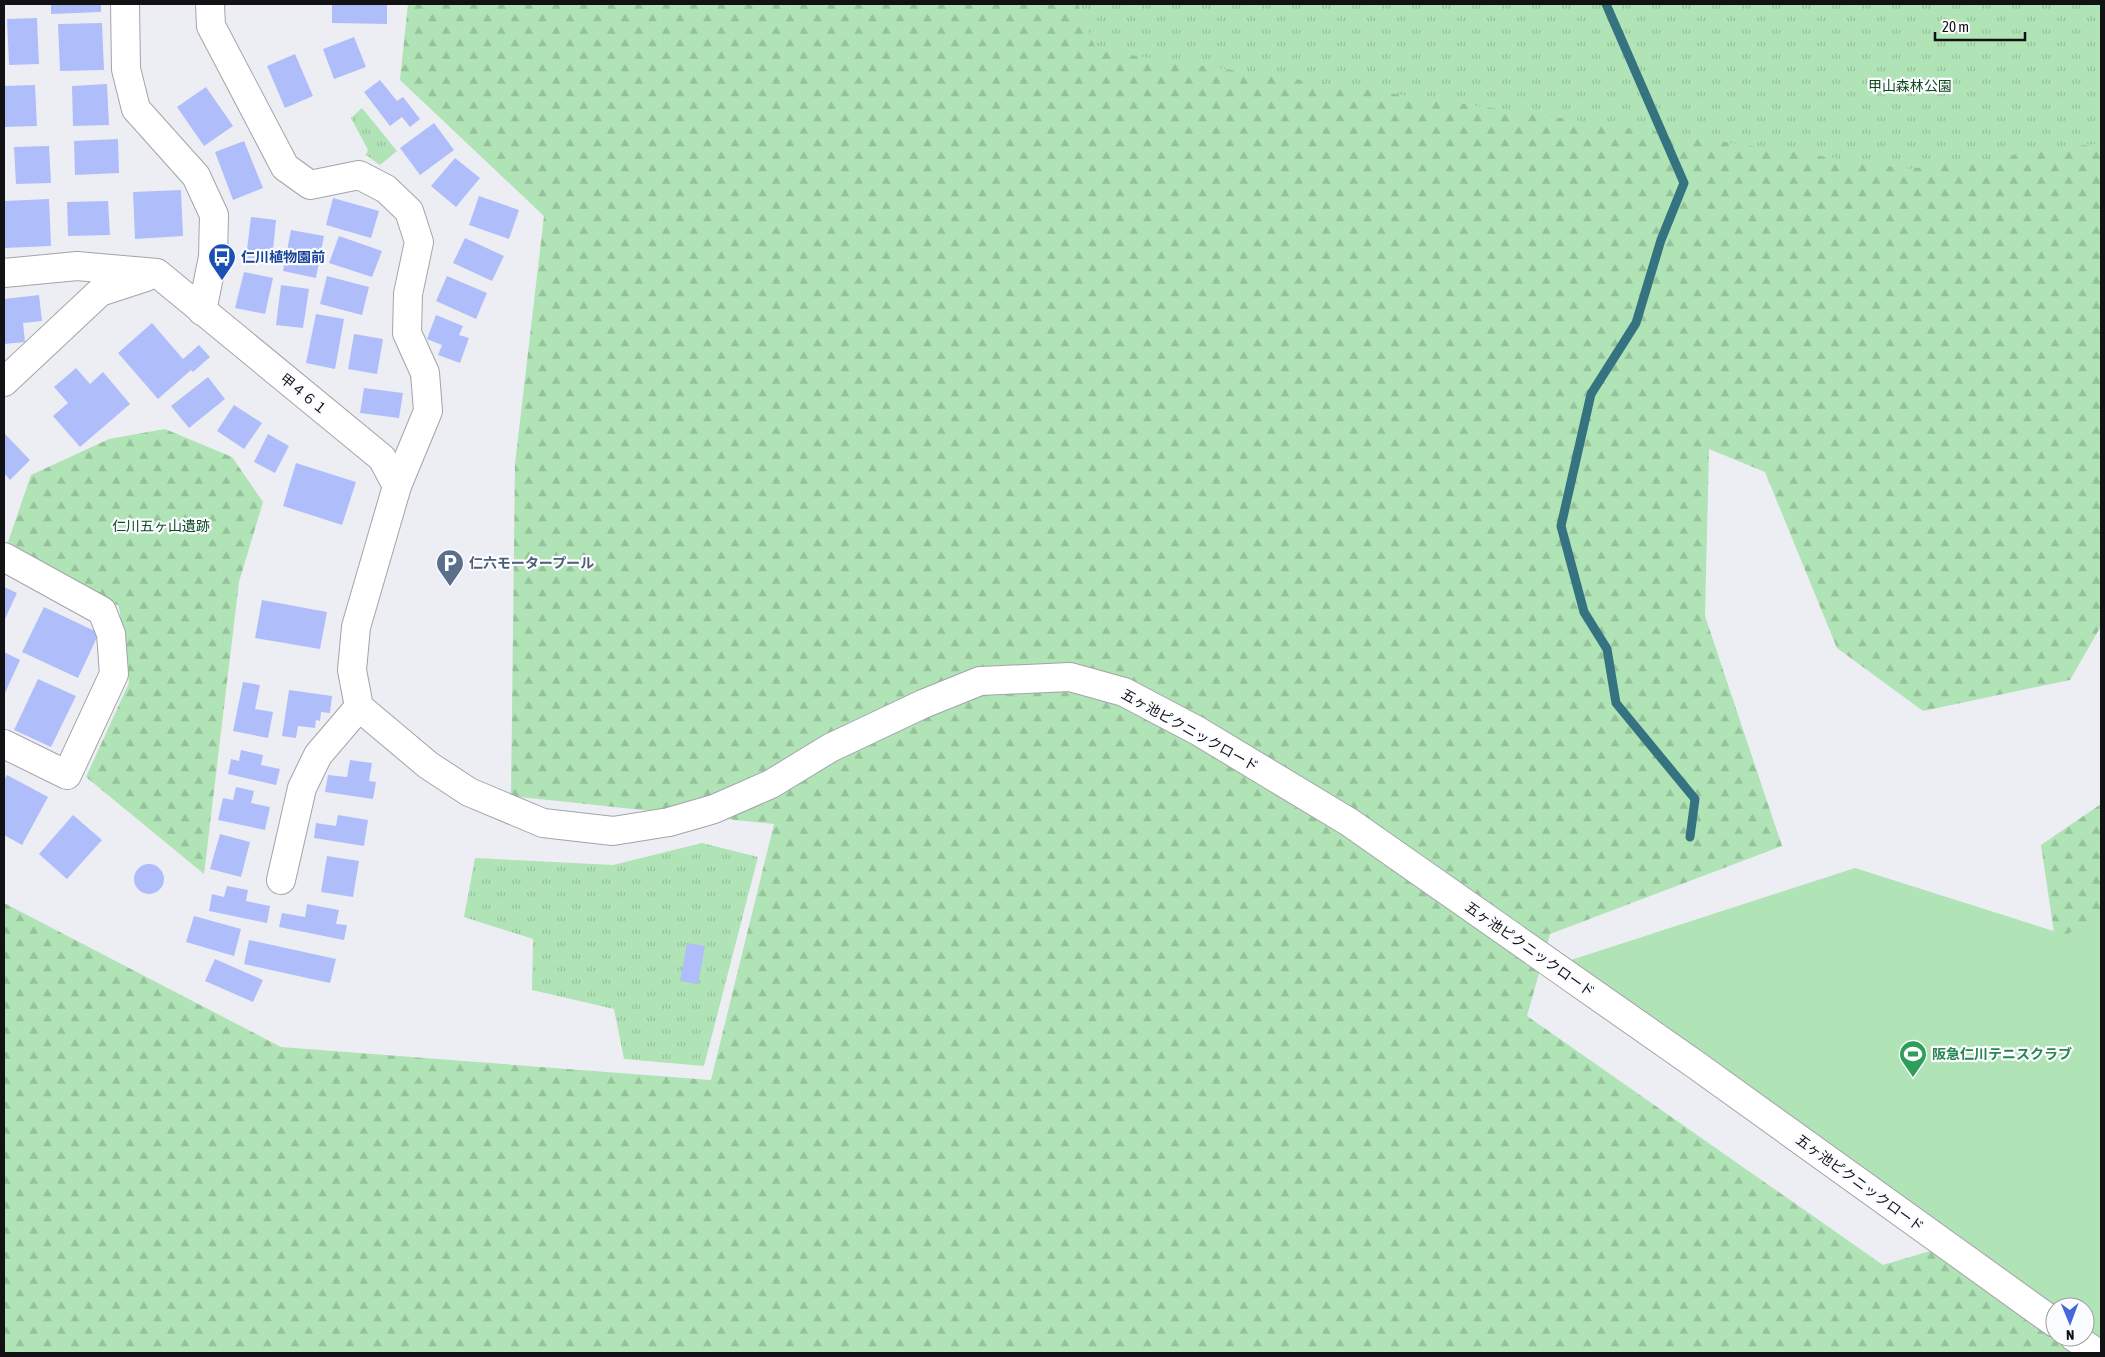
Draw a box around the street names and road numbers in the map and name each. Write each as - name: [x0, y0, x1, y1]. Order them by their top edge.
- street label: 甲４６１: [277, 370, 331, 418]
- street label: 五ヶ池ピクニックロード: [1119, 686, 1261, 774]
- street label: 五ヶ池ピクニックロード: [1462, 898, 1598, 1000]
- street label: 五ヶ池ピクニックロード: [1793, 1131, 1927, 1235]

